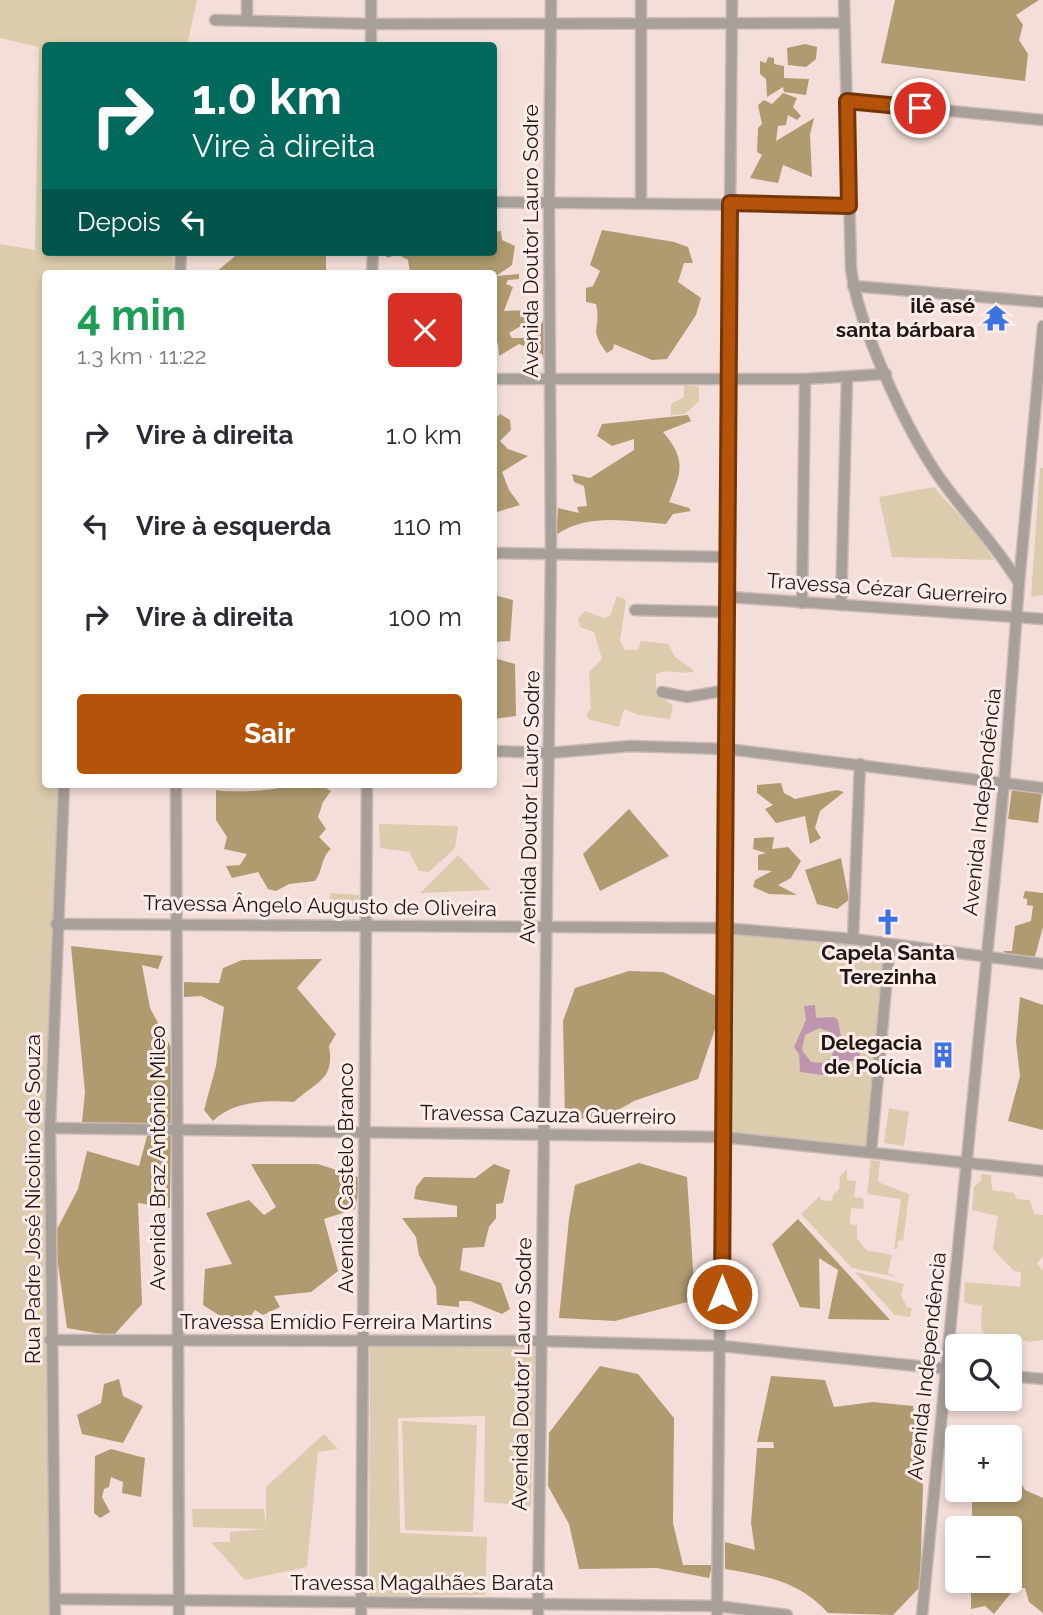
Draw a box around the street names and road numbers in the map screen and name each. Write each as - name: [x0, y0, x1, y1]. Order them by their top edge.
- street label: Avenida Doutor Lauro Sodre: [518, 104, 543, 378]
- street label: Travessa Cézar Guerreiro: [766, 568, 1008, 609]
- street label: Avenida Doutor Lauro Sodre: [515, 670, 544, 944]
- street label: Avenida Independência: [957, 687, 1006, 917]
- street label: Travessa Ângelo Augusto de Oliveira: [143, 890, 497, 921]
- street label: Avenida Braz Antônio Mileo: [145, 1025, 170, 1291]
- street label: Rua Padre José Nicolino de Souza: [20, 1034, 45, 1364]
- street label: Avenida Castelo Branco: [333, 1063, 358, 1293]
- street label: Travessa Cazuza Guerreiro: [420, 1100, 676, 1129]
- street label: Avenida Doutor Lauro Sodre: [507, 1237, 536, 1511]
- street label: Avenida Independência: [902, 1251, 951, 1481]
- street label: Travessa Emídio Ferreira Martins: [180, 1309, 492, 1334]
- street label: Travessa Magalhães Barata: [290, 1570, 554, 1595]

